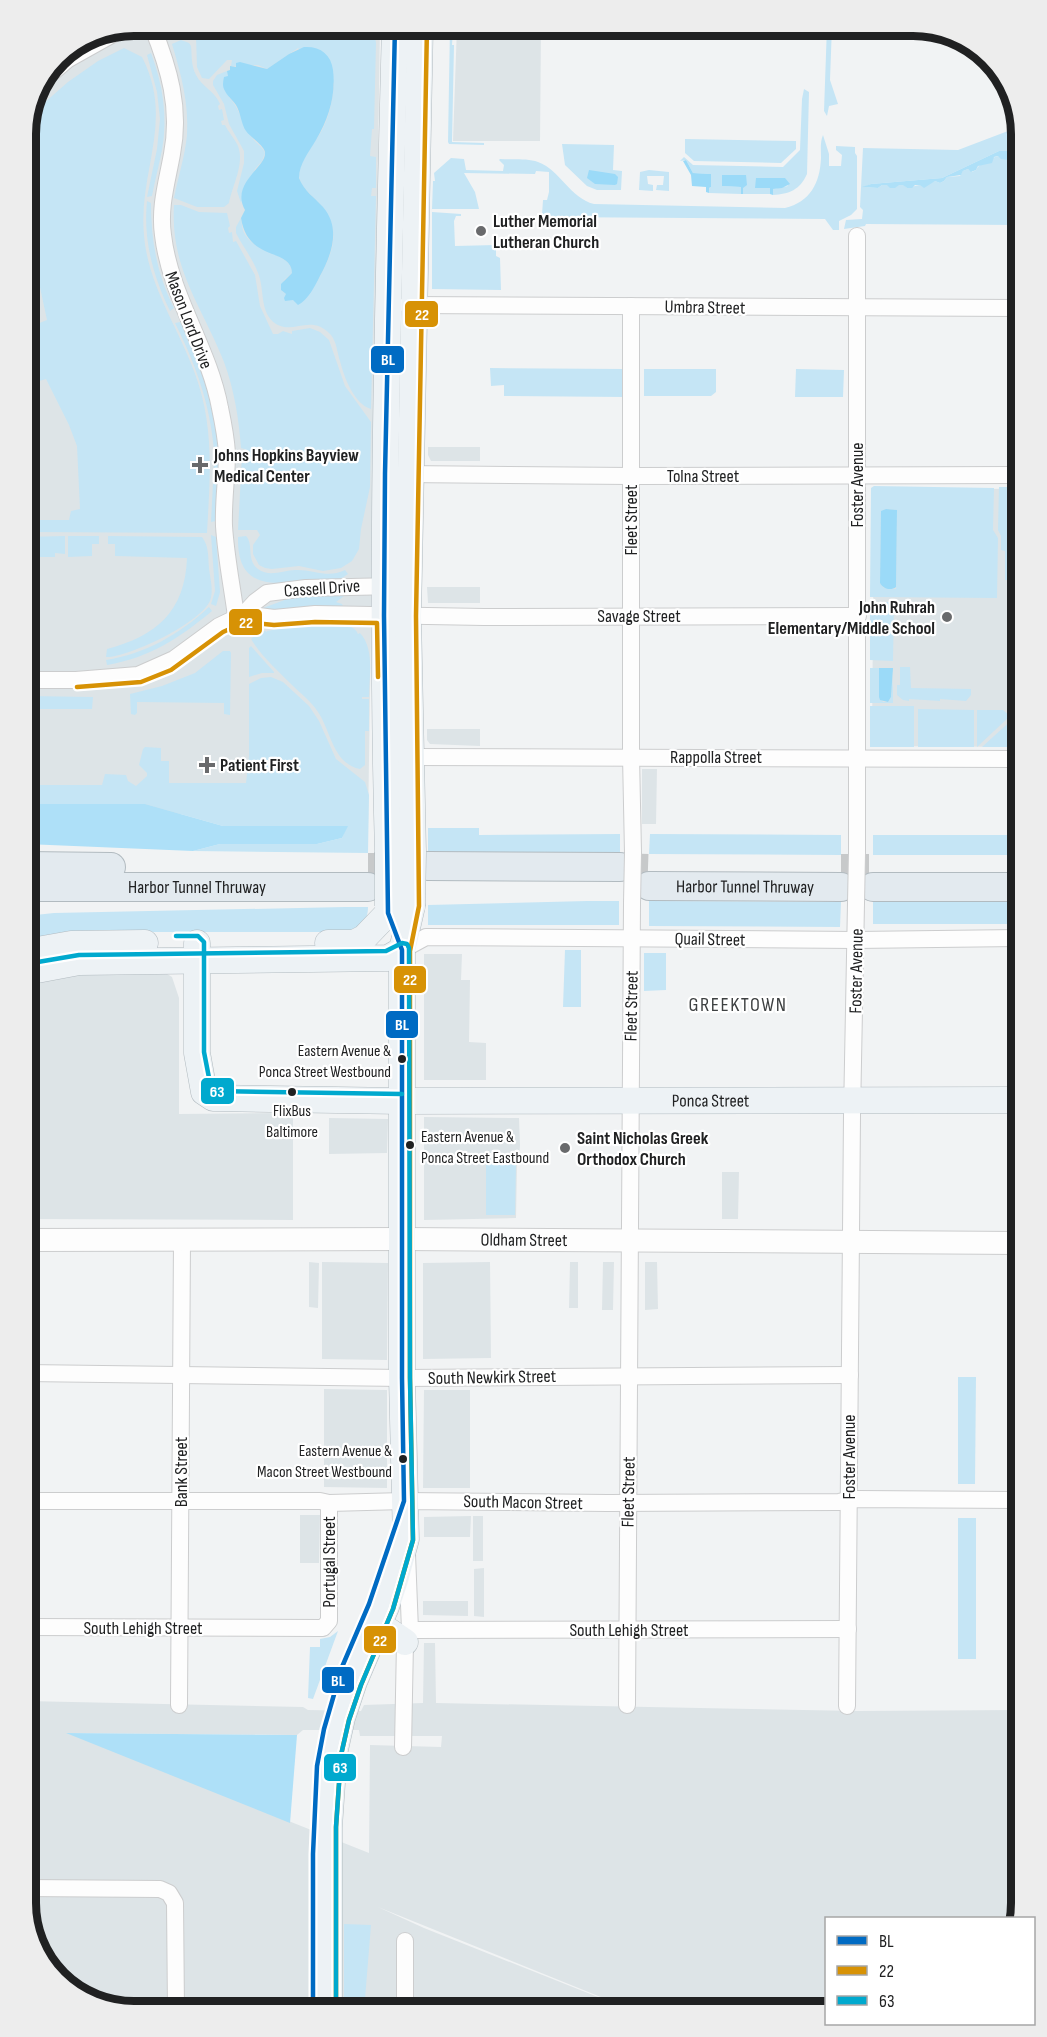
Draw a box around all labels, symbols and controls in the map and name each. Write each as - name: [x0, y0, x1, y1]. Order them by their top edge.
- place label: Luther Memorial Lutheran Church: [493, 211, 599, 253]
- marker: Luther Memorial Lutheran Church: [474, 224, 488, 238]
- street label: Mason Lord Drive: [160, 268, 217, 372]
- street label: Umbra Street: [665, 296, 746, 319]
- line badge: 22: [404, 300, 439, 328]
- text: 22: [415, 306, 429, 325]
- line badge: BL: [370, 345, 405, 374]
- text: BL: [381, 351, 396, 370]
- street label: Foster Avenue: [847, 442, 868, 528]
- place label: Johns Hopkins Bayview Medical Center: [213, 445, 359, 487]
- marker: Johns Hopkins Bayview Medical Center: [191, 456, 209, 474]
- street label: Tolna Street: [667, 466, 740, 487]
- street label: Fleet Street: [621, 484, 642, 555]
- street label: Cassell Drive: [283, 575, 361, 602]
- place label: John Ruhrah Elementary/Middle School: [768, 597, 935, 639]
- street label: Savage Street: [597, 606, 681, 627]
- line badge: 22: [228, 608, 263, 636]
- marker: John Ruhrah Elementary/Middle School: [940, 610, 954, 624]
- text: 22: [239, 614, 253, 633]
- street label: Rappolla Street: [670, 747, 762, 768]
- place label: Patient First: [220, 755, 299, 776]
- marker: Patient First: [198, 756, 216, 774]
- street label: Harbor Tunnel Thruway: [676, 876, 814, 898]
- street label: Harbor Tunnel Thruway: [128, 877, 266, 898]
- street label: Quail Street: [674, 928, 746, 951]
- street label: Foster Avenue: [845, 928, 868, 1014]
- line badge: 22: [393, 965, 427, 994]
- street label: Fleet Street: [620, 970, 643, 1042]
- text: 22: [403, 971, 417, 990]
- district label: GREEKTOWN: [688, 993, 788, 1017]
- line badge: BL: [385, 1010, 419, 1039]
- text: BL: [395, 1016, 410, 1035]
- place label: Eastern Avenue & Ponca Street Westbound: [259, 1042, 391, 1082]
- marker: Eastern Avenue & Ponca Street Westbound: [396, 1053, 408, 1065]
- line badge: 63: [200, 1077, 235, 1105]
- text: 63: [210, 1083, 224, 1102]
- marker: FlixBus Baltimore: [286, 1086, 298, 1098]
- street label: Ponca Street: [672, 1090, 750, 1112]
- place label: FlixBus Baltimore: [266, 1102, 318, 1142]
- place label: Eastern Avenue & Ponca Street Eastbound: [421, 1128, 549, 1168]
- place label: Saint Nicholas Greek Orthodox Church: [577, 1128, 709, 1170]
- marker: Eastern Avenue & Ponca Street Eastbound: [404, 1139, 416, 1151]
- marker: Saint Nicholas Greek Orthodox Church: [558, 1141, 572, 1155]
- street label: Oldham Street: [480, 1230, 568, 1251]
- street label: South Newkirk Street: [428, 1366, 557, 1389]
- street label: Foster Avenue: [839, 1414, 860, 1500]
- street label: Bank Street: [171, 1436, 192, 1507]
- place label: Eastern Avenue & Macon Street Westbound: [257, 1442, 392, 1482]
- marker: Eastern Avenue & Macon Street Westbound: [397, 1453, 409, 1465]
- street label: Fleet Street: [617, 1456, 640, 1528]
- street label: South Macon Street: [463, 1491, 583, 1514]
- street label: Portugal Street: [319, 1516, 340, 1608]
- street label: South Lehigh Street: [83, 1618, 203, 1639]
- street label: South Lehigh Street: [569, 1620, 689, 1641]
- line badge: 22: [363, 1625, 397, 1654]
- text: 22: [373, 1632, 387, 1651]
- line badge: BL: [321, 1666, 355, 1694]
- text: BL: [331, 1672, 346, 1691]
- line badge: 63: [323, 1753, 357, 1782]
- text: 63: [333, 1759, 347, 1778]
- legend: [825, 1917, 1035, 2025]
- text: BL: [879, 1931, 894, 1952]
- text: 22: [879, 1961, 894, 1982]
- text: 63: [879, 1991, 894, 2012]

